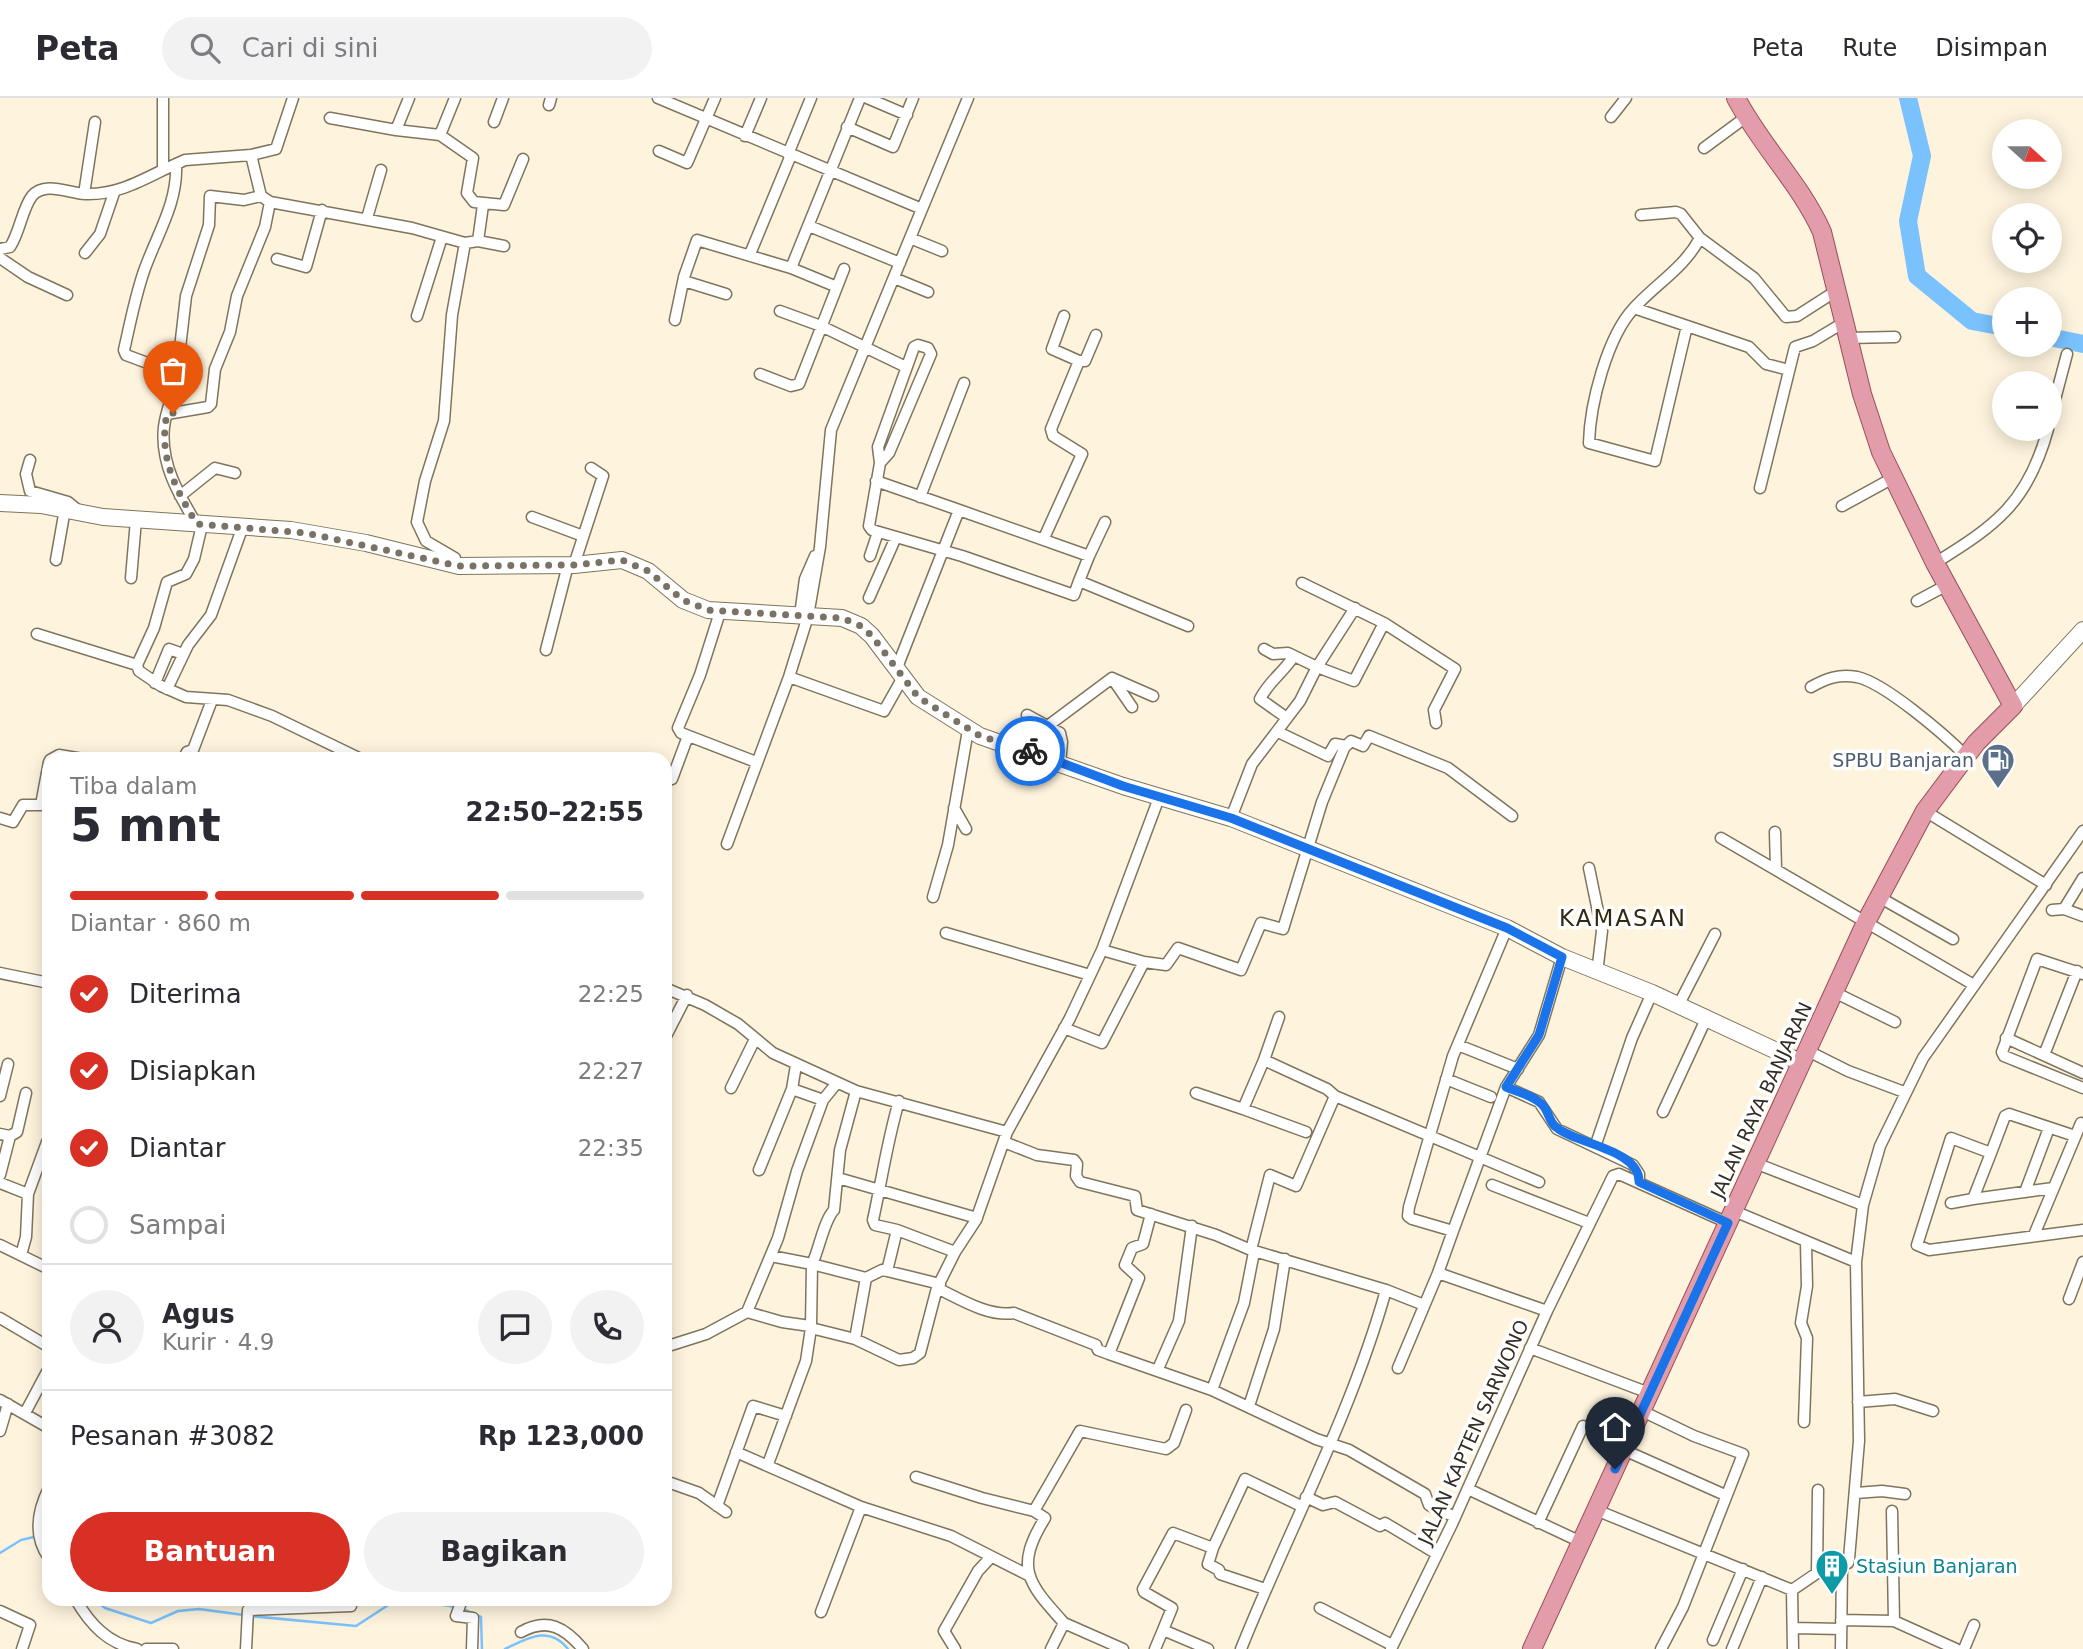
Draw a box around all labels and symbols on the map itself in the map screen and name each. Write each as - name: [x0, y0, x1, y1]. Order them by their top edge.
- north arrow: [1992, 119, 2062, 189]
- pin: [143, 341, 203, 413]
- courier: [995, 716, 1065, 786]
- fuel station icon: SPBU Banjaran: [1979, 741, 2017, 790]
- place label: SPBU Banjaran: [1832, 749, 1974, 771]
- district label: KAMASAN: [1559, 905, 1687, 931]
- street label: JALAN RAYA BANJARAN: [1705, 998, 1816, 1202]
- street label: JALAN KAPTEN SARWONO: [1413, 1316, 1533, 1549]
- pin: [1585, 1397, 1645, 1469]
- building icon: Stasiun Banjaran: [1813, 1547, 1851, 1596]
- place label: Stasiun Banjaran: [1856, 1555, 2018, 1577]

